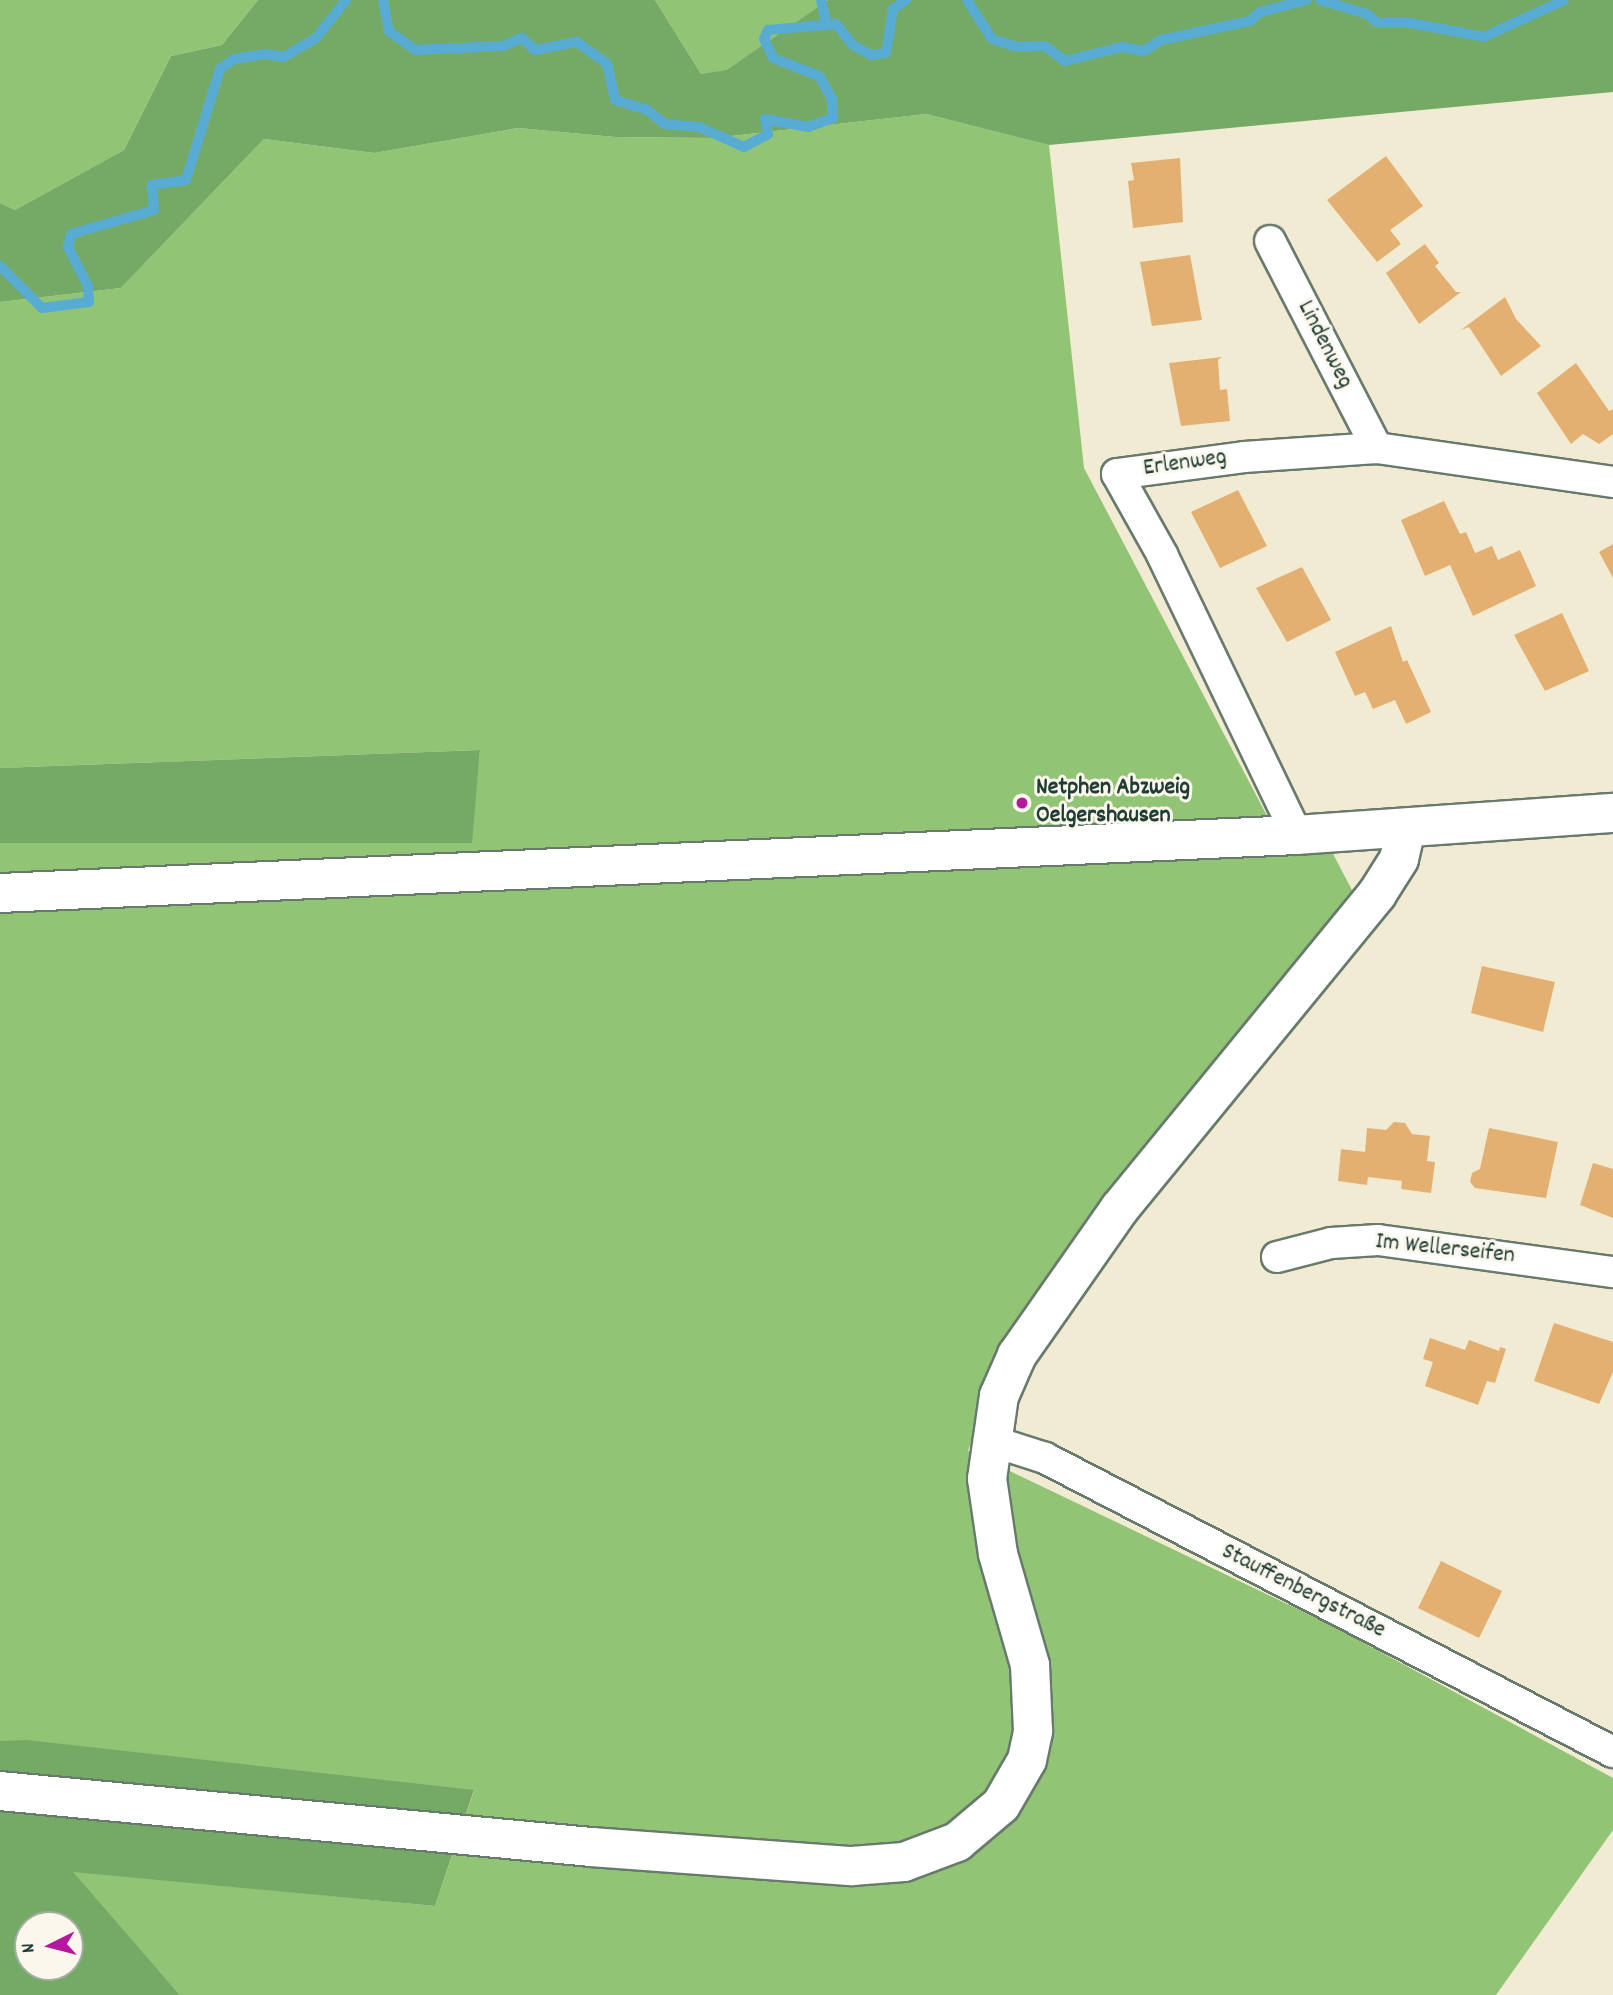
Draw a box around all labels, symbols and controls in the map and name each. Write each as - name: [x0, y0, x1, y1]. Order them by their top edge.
- street label: Lindenweg: [1290, 296, 1358, 394]
- street label: Erlenweg: [1142, 444, 1228, 484]
- place label: Netphen Abzweig Oelgershausen: [1036, 775, 1190, 831]
- marker: Netphen Abzweig Oelgershausen: [1014, 795, 1030, 811]
- street label: Im Wellerseifen: [1374, 1228, 1516, 1272]
- street label: Stauffenbergstraße: [1216, 1538, 1390, 1646]
- north arrow: [14, 1911, 84, 1981]
- text: N: [16, 1942, 44, 1954]

